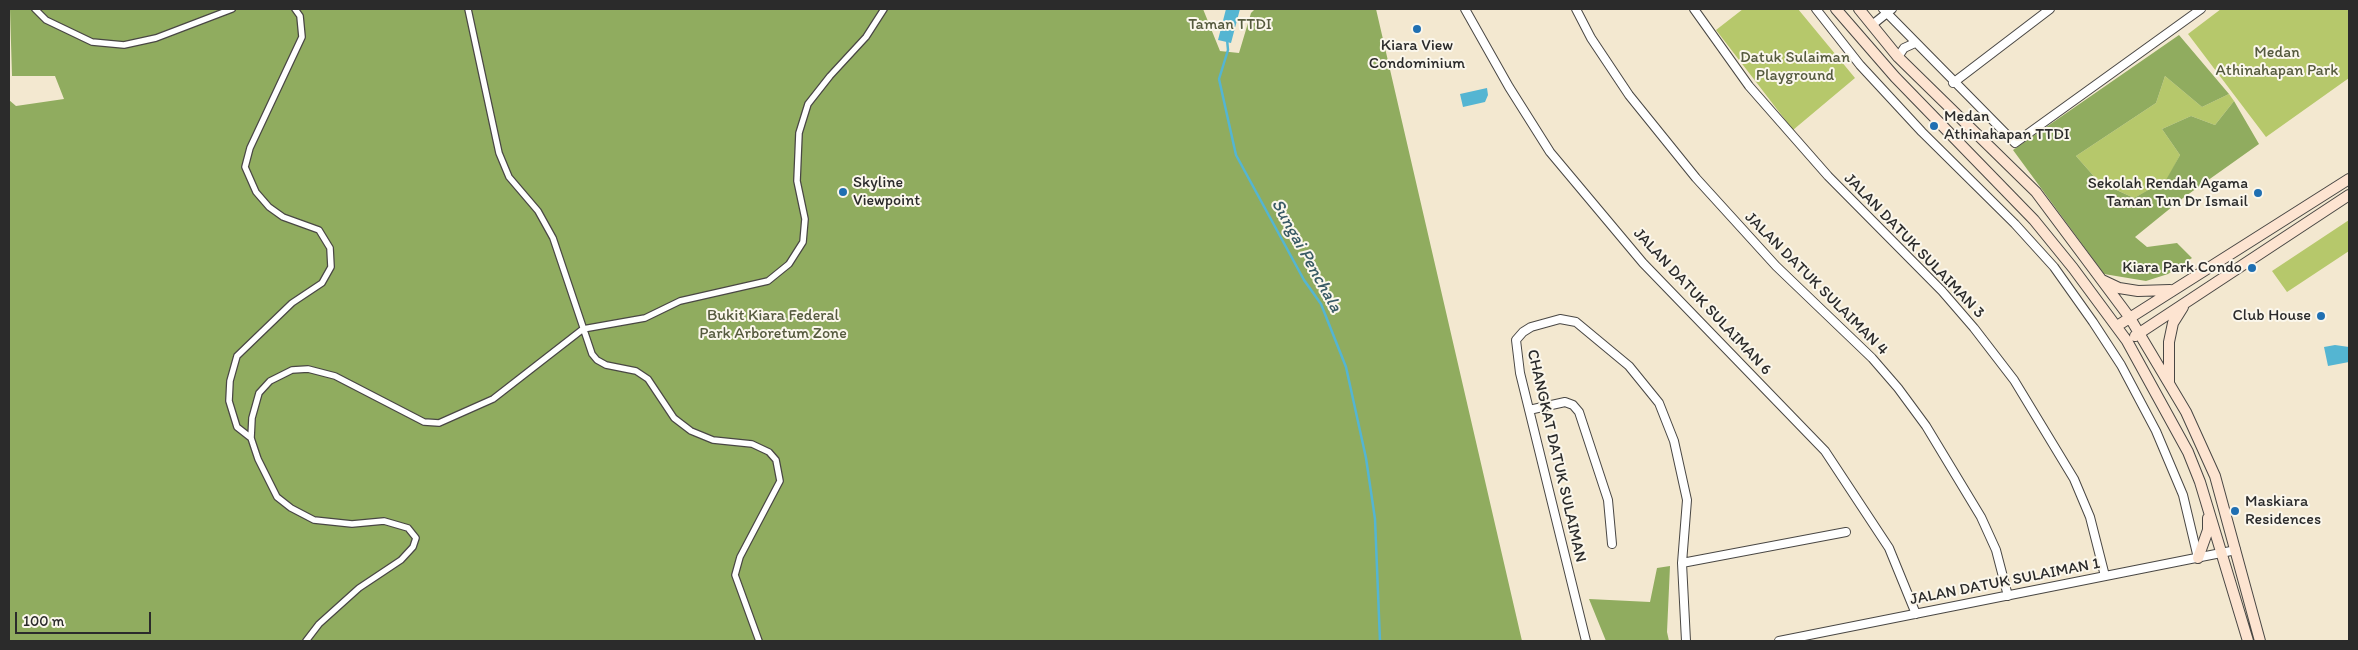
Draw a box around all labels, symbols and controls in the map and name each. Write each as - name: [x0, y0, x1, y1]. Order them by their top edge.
- park label: Taman TTDI: [1188, 15, 1272, 35]
- marker: Kiara View Condominium: [1411, 23, 1423, 35]
- place label: Kiara View Condominium: [1369, 36, 1465, 74]
- park label: Medan Athinahapan Park: [2216, 43, 2338, 81]
- park label: Datuk Sulaiman Playground: [1740, 48, 1850, 86]
- place label: Medan Athinahapan TTDI: [1944, 107, 2070, 145]
- marker: Medan Athinahapan TTDI: [1928, 120, 1940, 132]
- street label: JALAN DATUK SULAIMAN 3: [1840, 169, 1988, 323]
- place label: Skyline Viewpoint: [853, 173, 920, 211]
- place label: Sekolah Rendah Agama Taman Tun Dr Ismail: [2088, 174, 2248, 212]
- marker: Skyline Viewpoint: [837, 186, 849, 198]
- marker: Sekolah Rendah Agama Taman Tun Dr Ismail: [2252, 187, 2264, 199]
- water label: Sungai Penchala: [1266, 195, 1346, 317]
- street label: JALAN DATUK SULAIMAN 4: [1740, 208, 1892, 360]
- street label: JALAN DATUK SULAIMAN 6: [1629, 224, 1775, 380]
- place label: Kiara Park Condo: [2122, 258, 2242, 278]
- marker: Kiara Park Condo: [2246, 262, 2258, 274]
- park label: Bukit Kiara Federal Park Arboretum Zone: [699, 306, 847, 344]
- place label: Club House: [2233, 306, 2311, 326]
- marker: Club House: [2315, 310, 2327, 322]
- street label: CHANGKAT DATUK SULAIMAN: [1522, 348, 1590, 564]
- place label: Maskiara Residences: [2245, 492, 2321, 530]
- marker: Maskiara Residences: [2229, 505, 2241, 517]
- street label: JALAN DATUK SULAIMAN 1: [1908, 554, 2102, 610]
- scale bar: [18, 602, 154, 634]
- text: 100 m: [23, 612, 64, 630]

